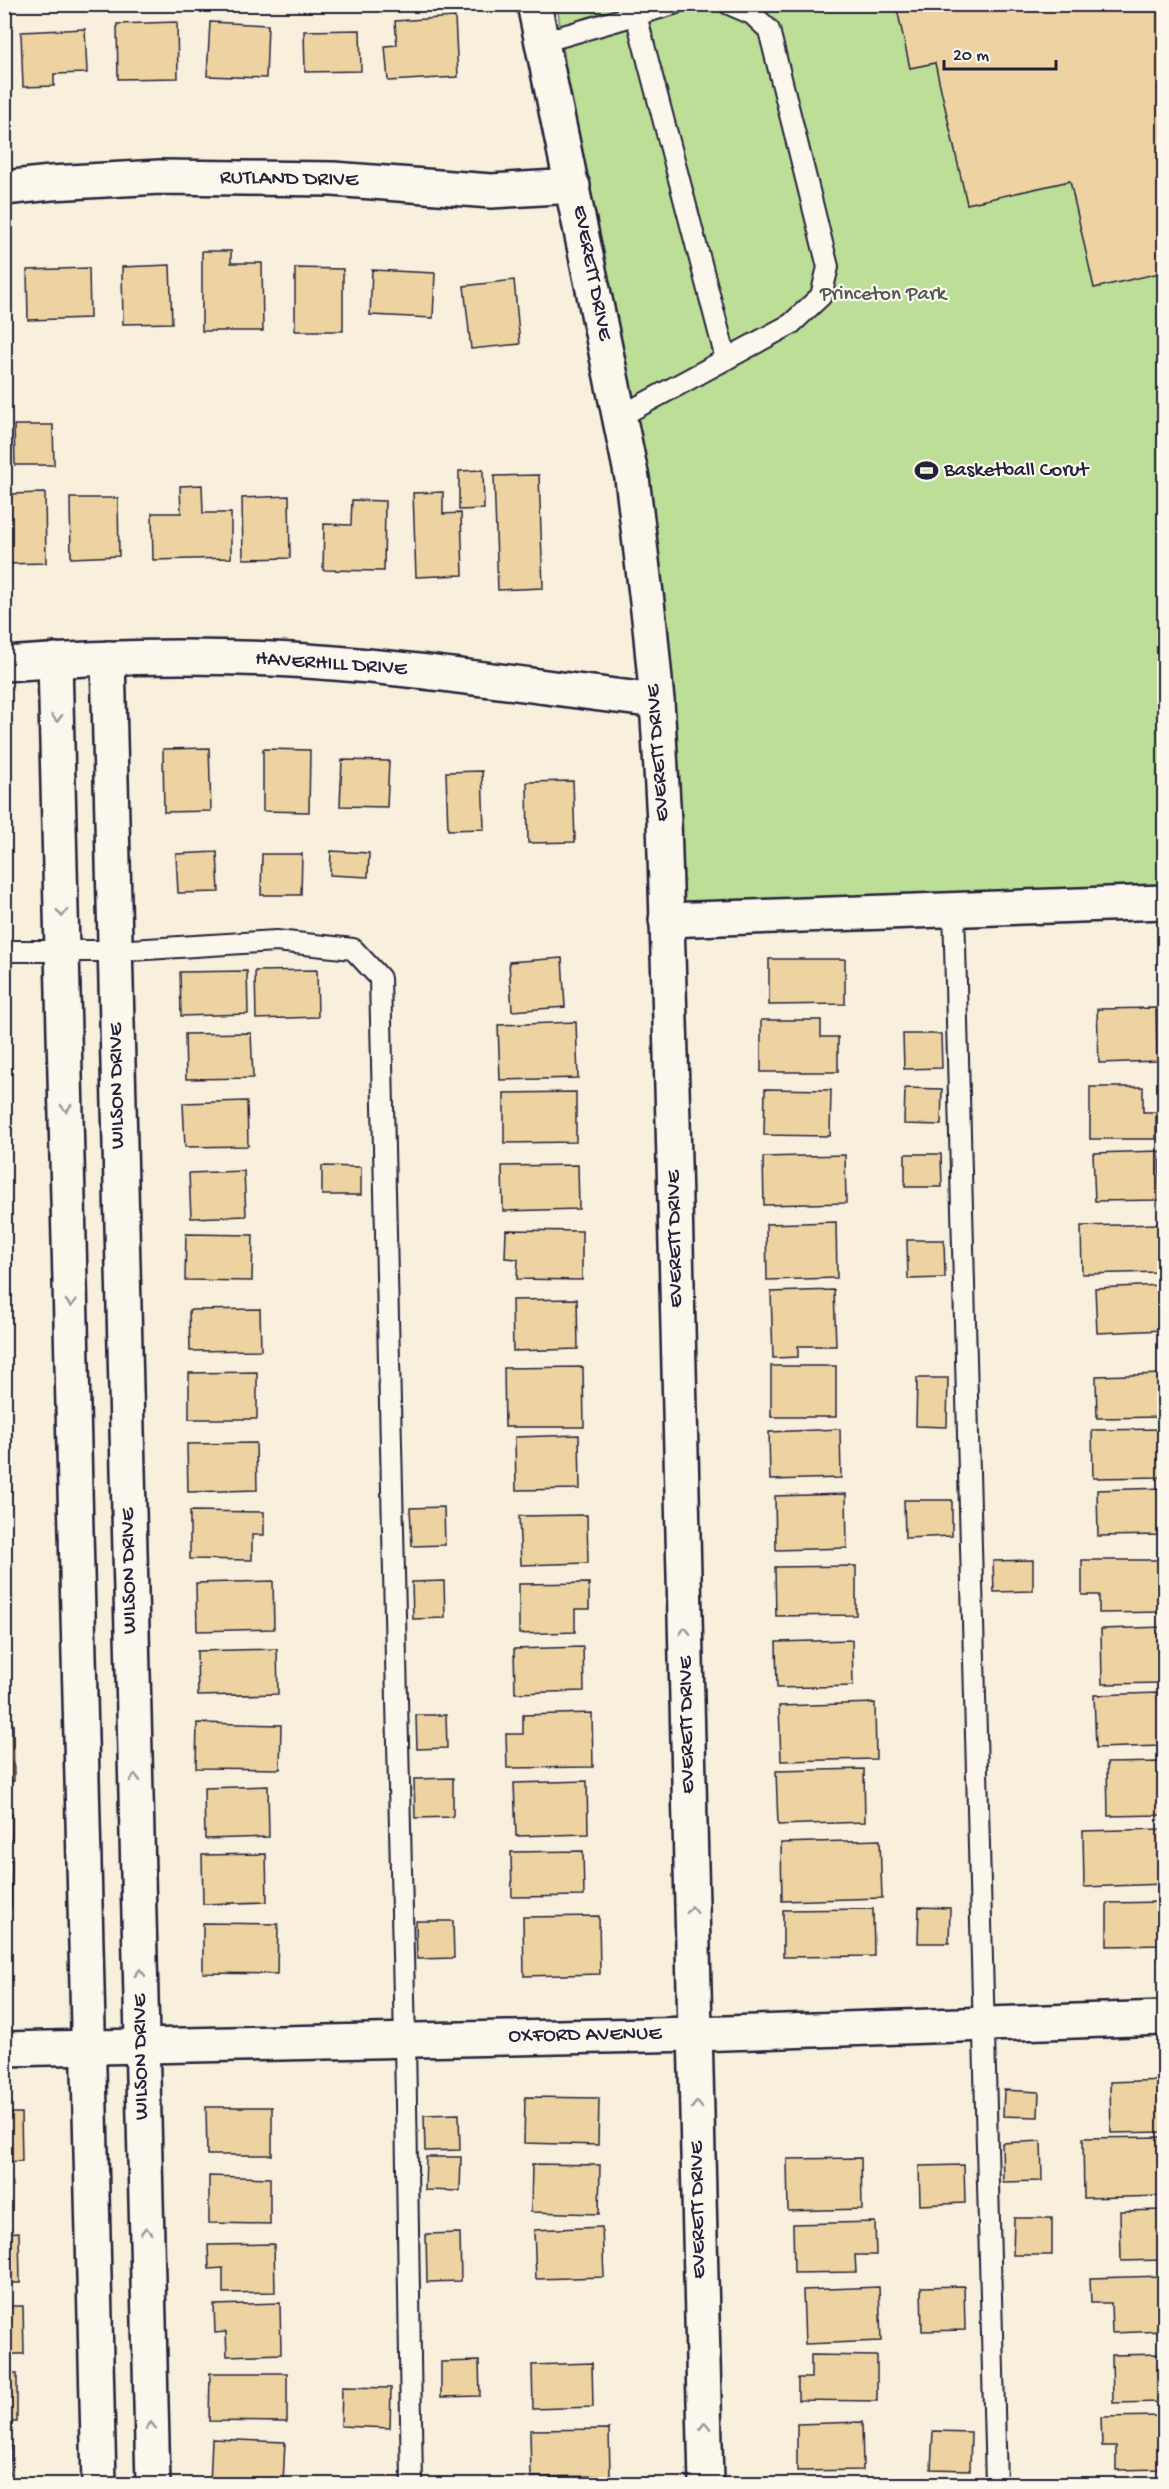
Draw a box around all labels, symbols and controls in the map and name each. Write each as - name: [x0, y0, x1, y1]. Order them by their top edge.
- scale bar: [944, 33, 1056, 71]
- text: 20 m: [953, 46, 989, 67]
- street label: RUTLAND DRIVE: [220, 166, 359, 194]
- street label: EVERETT DRIVE: [566, 203, 617, 344]
- park label: Princeton Park: [819, 283, 949, 308]
- sports icon: Basketball Corut: [913, 458, 939, 484]
- place label: Basketball Corut: [943, 459, 1090, 484]
- street label: HAVERHILL DRIVE: [254, 647, 409, 683]
- street label: EVERETT DRIVE: [642, 683, 676, 822]
- one-way arrow: [51, 714, 63, 723]
- one-way arrow: [55, 909, 68, 918]
- street label: WILSON DRIVE: [104, 1022, 132, 1149]
- one-way arrow: [60, 1104, 73, 1113]
- street label: EVERETT DRIVE: [662, 1169, 690, 1308]
- one-way arrow: [65, 1299, 77, 1308]
- street label: WILSON DRIVE: [116, 1507, 144, 1634]
- one-way arrow: [679, 1627, 692, 1636]
- street label: EVERETT DRIVE: [674, 1655, 702, 1794]
- one-way arrow: [129, 1774, 141, 1783]
- one-way arrow: [686, 1906, 698, 1915]
- one-way arrow: [134, 1969, 146, 1978]
- street label: WILSON DRIVE: [128, 1993, 156, 2120]
- street label: OXFORD AVENUE: [508, 2022, 663, 2050]
- one-way arrow: [690, 2101, 703, 2110]
- street label: EVERETT DRIVE: [685, 2140, 713, 2279]
- one-way arrow: [140, 2227, 152, 2236]
- one-way arrow: [145, 2422, 157, 2431]
- one-way arrow: [698, 2422, 711, 2431]

